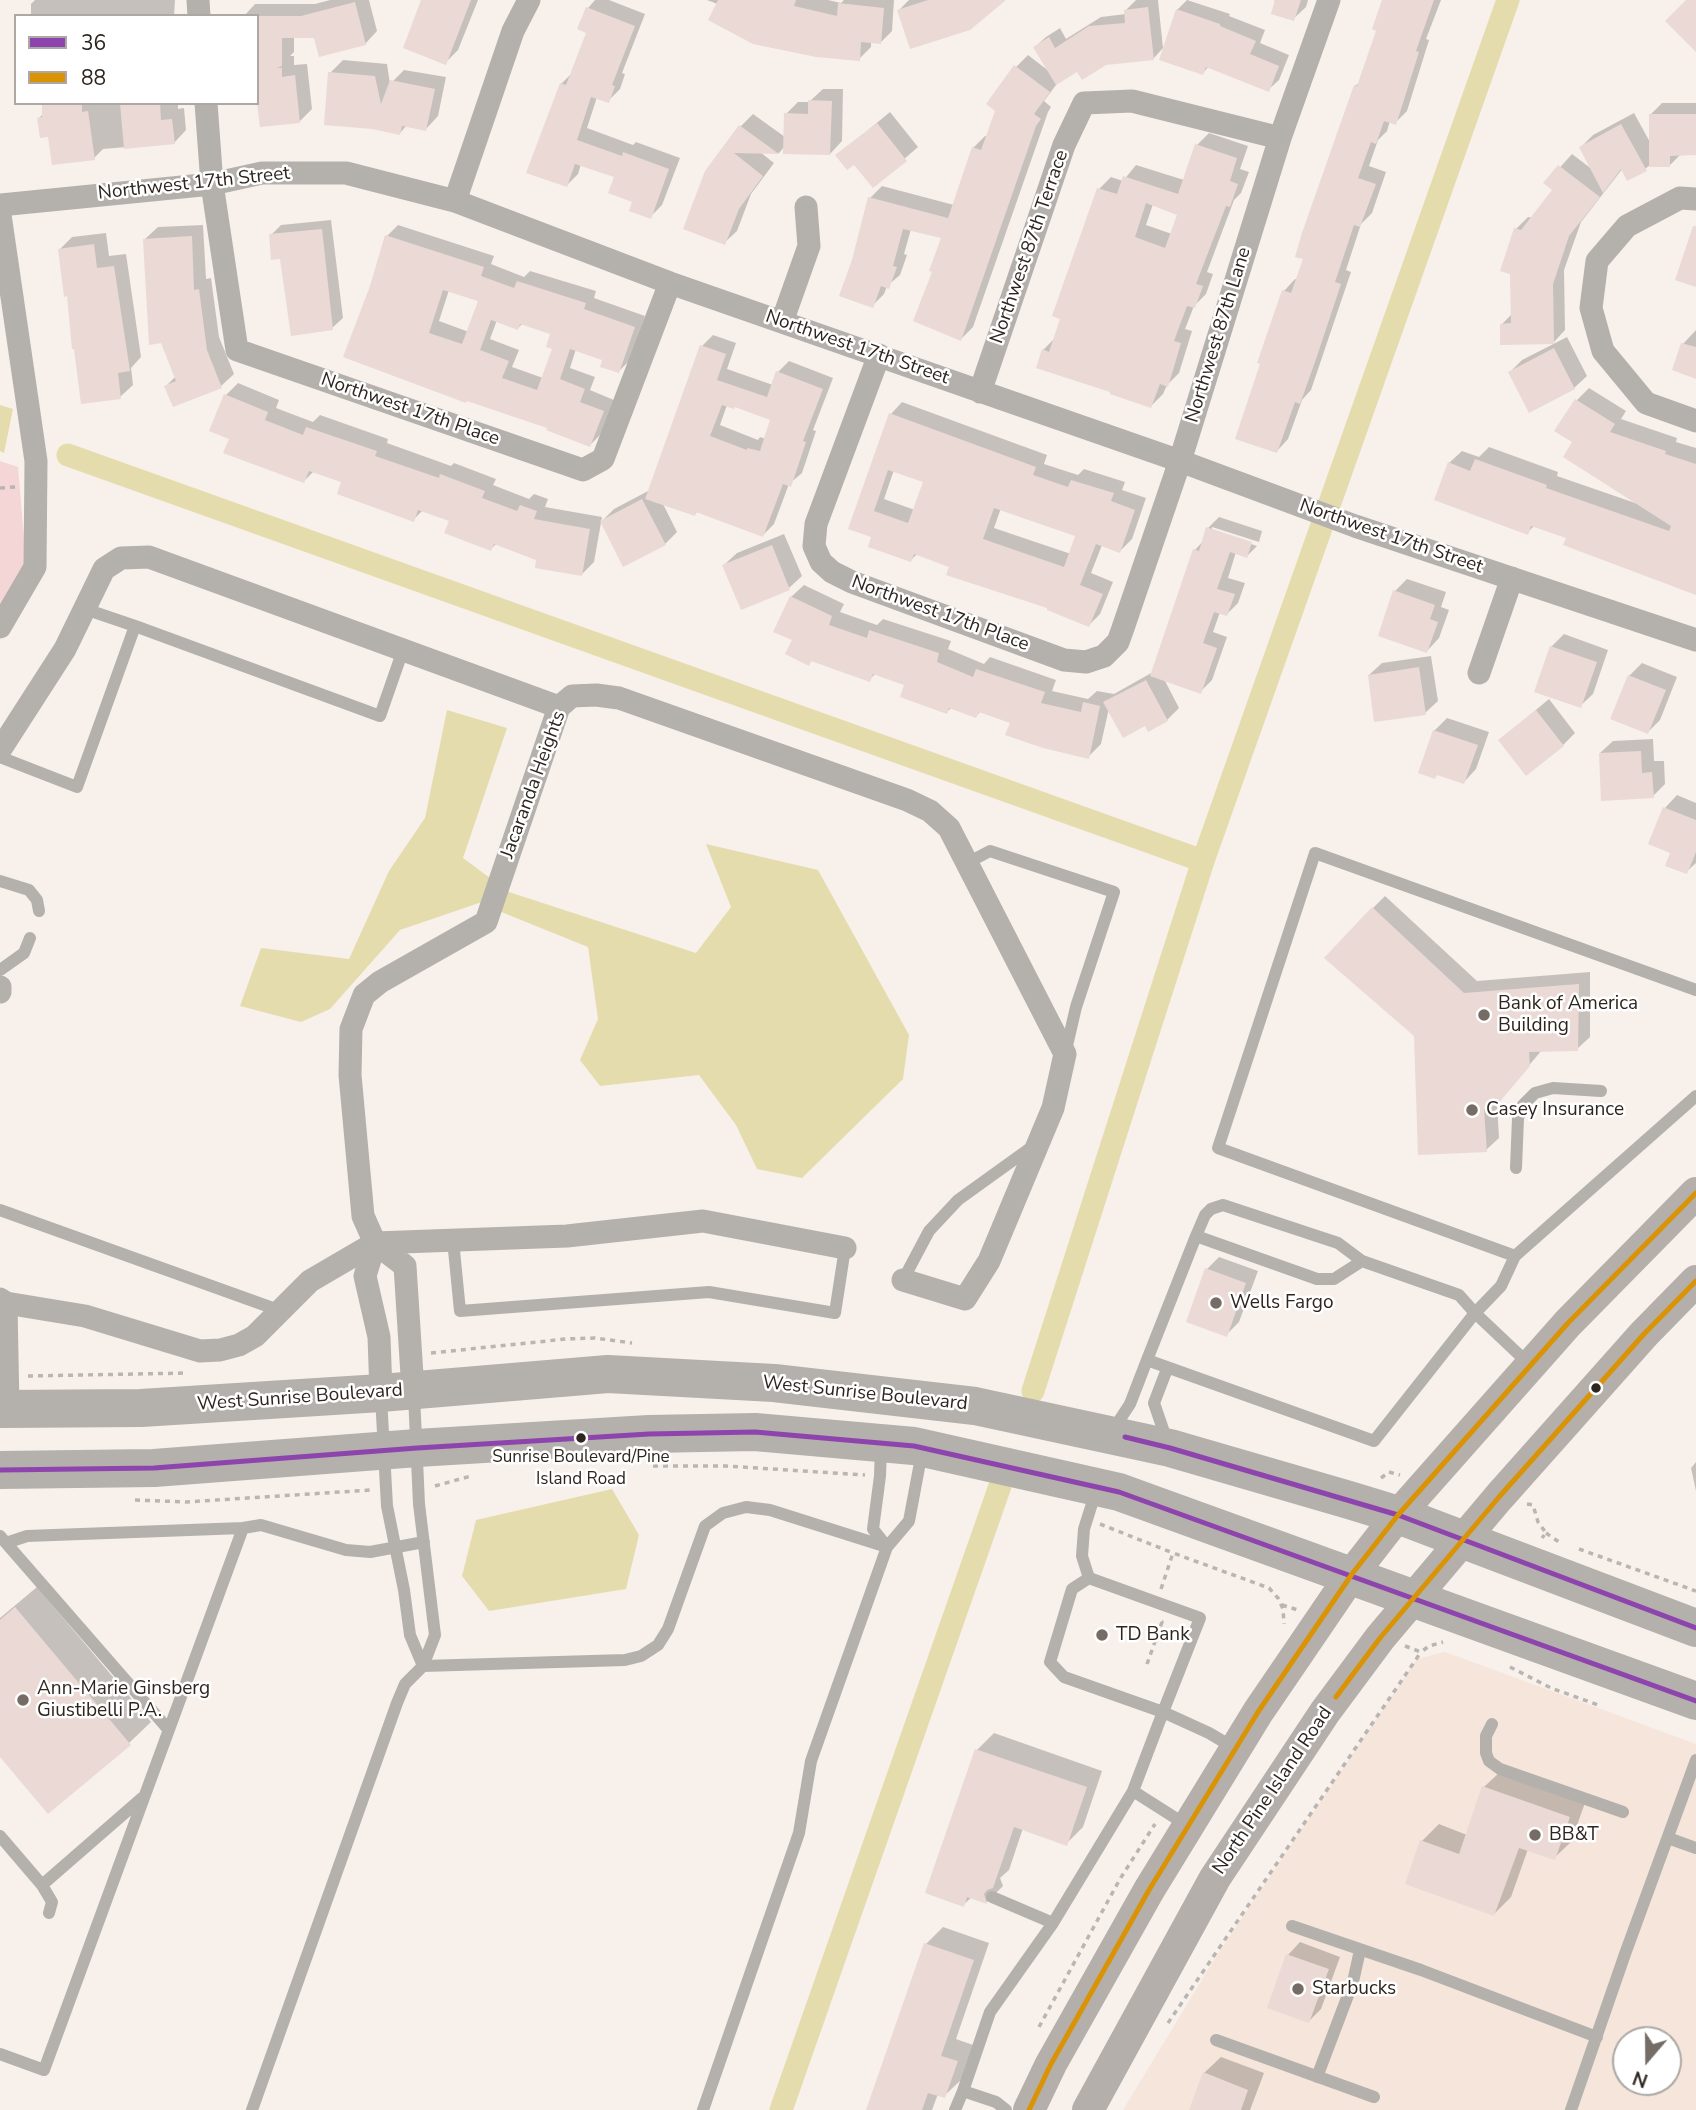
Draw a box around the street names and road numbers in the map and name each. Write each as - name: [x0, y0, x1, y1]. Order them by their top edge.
- street label: Northwest 87th Terrace: [986, 147, 1074, 347]
- street label: Northwest 17th Street: [97, 163, 291, 205]
- street label: Northwest 87th Lane: [1181, 245, 1257, 425]
- street label: Northwest 17th Street: [762, 306, 952, 390]
- street label: Northwest 17th Place: [318, 369, 502, 451]
- street label: Northwest 17th Street: [1296, 495, 1486, 579]
- street label: Northwest 17th Place: [848, 571, 1032, 657]
- street label: Jacaranda Heights: [497, 708, 571, 862]
- street label: West Sunrise Boulevard: [761, 1372, 969, 1416]
- street label: West Sunrise Boulevard: [196, 1379, 404, 1417]
- street label: North Pine Island Road: [1208, 1703, 1338, 1879]

